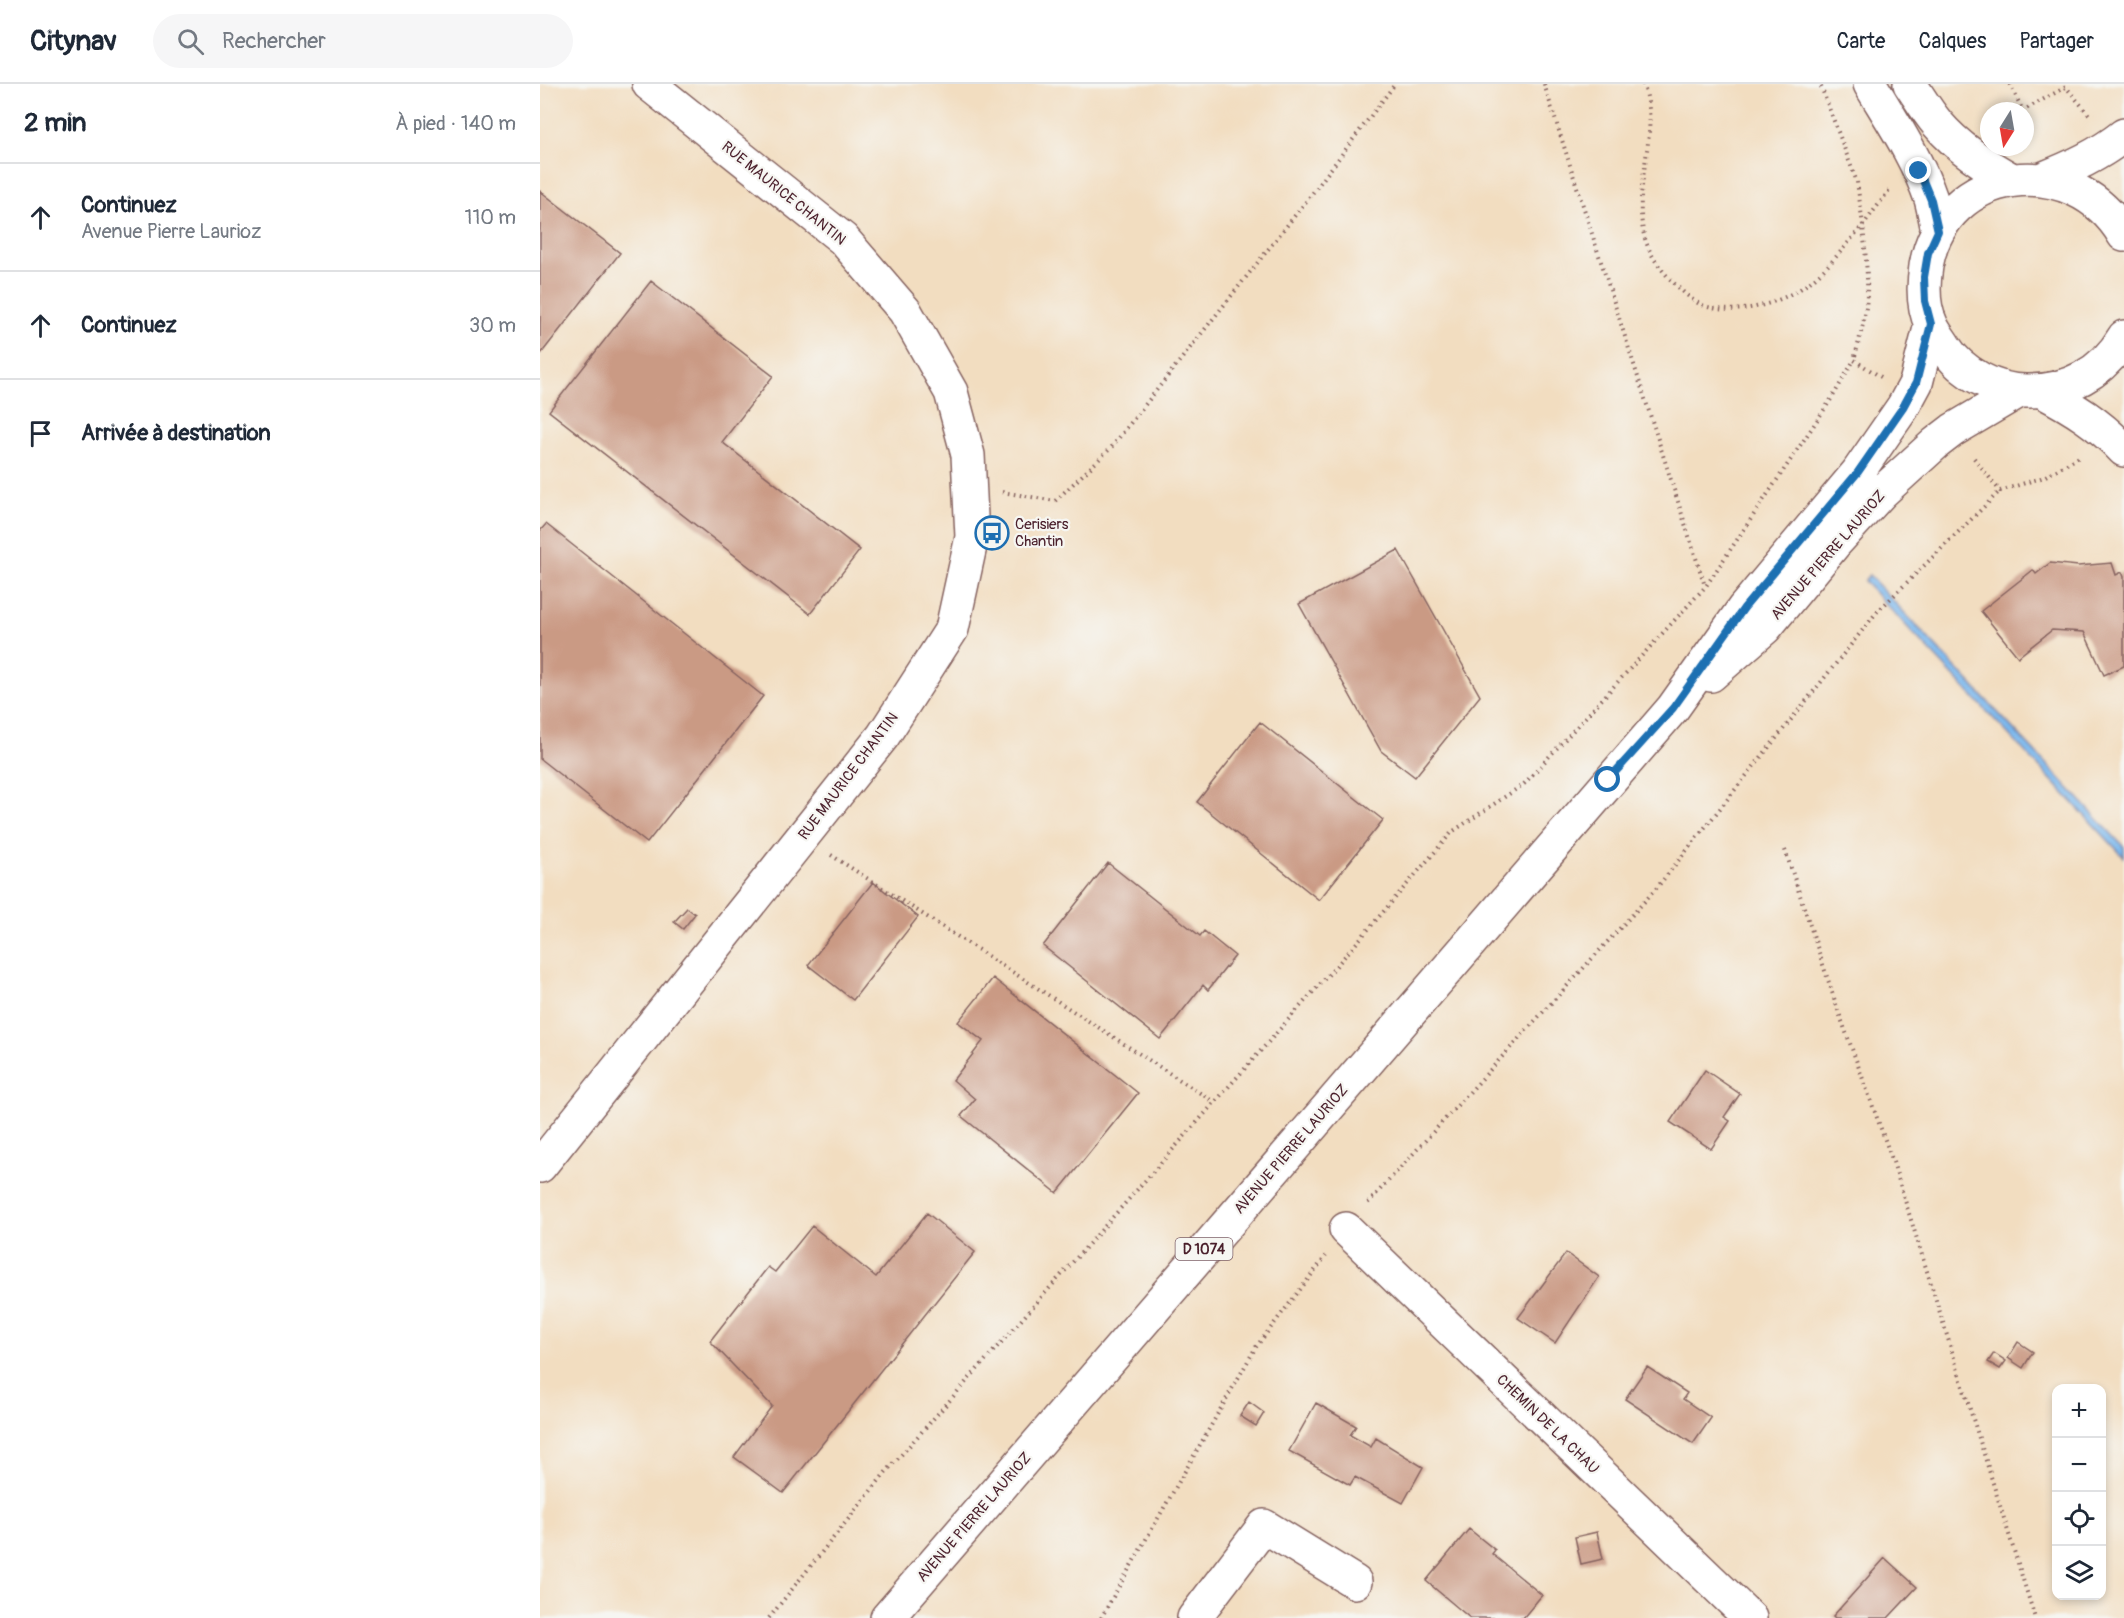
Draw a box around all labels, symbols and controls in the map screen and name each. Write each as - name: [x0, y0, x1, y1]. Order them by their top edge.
- search box: [153, 14, 573, 68]
- text: Citynav: [30, 24, 117, 59]
- icon: search: [174, 25, 207, 58]
- text: Rechercher: [222, 27, 326, 55]
- text: Carte: [1836, 28, 1885, 55]
- text: Calques: [1918, 28, 1986, 55]
- text: Partager: [2019, 28, 2094, 55]
- north arrow: [1980, 102, 2034, 156]
- text: 2 min: [24, 107, 86, 139]
- text: À pied · 140 m: [395, 111, 516, 136]
- street label: RUE MAURICE CHANTIN: [718, 137, 850, 249]
- route end: [1905, 157, 1931, 183]
- text: Continuez: [81, 191, 177, 219]
- icon: ahead: [24, 201, 57, 234]
- text: 110 m: [465, 205, 516, 230]
- text: Avenue Pierre Laurioz: [81, 219, 261, 244]
- icon: ahead: [24, 309, 57, 342]
- text: Continuez: [81, 311, 177, 339]
- text: 30 m: [469, 313, 516, 338]
- icon: arrive: [24, 417, 57, 450]
- text: Arrivée à destination: [81, 419, 271, 447]
- street label: AVENUE PIERRE LAURIOZ: [1767, 487, 1890, 624]
- bus stop icon: Cerisiers Chantin: [974, 515, 1010, 551]
- place label: Cerisiers Chantin: [1015, 515, 1069, 551]
- street label: RUE MAURICE CHANTIN: [794, 709, 903, 844]
- route start: [1594, 766, 1620, 792]
- street label: AVENUE PIERRE LAURIOZ: [1230, 1081, 1353, 1218]
- road number: D 1074: [1176, 1238, 1232, 1260]
- street label: CHEMIN DE LA CHAU: [1492, 1371, 1603, 1478]
- map controls: [2052, 1384, 2106, 1600]
- button: +: [2052, 1384, 2106, 1438]
- button: −: [2052, 1438, 2106, 1492]
- street label: AVENUE PIERRE LAURIOZ: [913, 1449, 1036, 1586]
- button: locate: [2052, 1492, 2106, 1546]
- button: layers: [2052, 1546, 2106, 1600]

